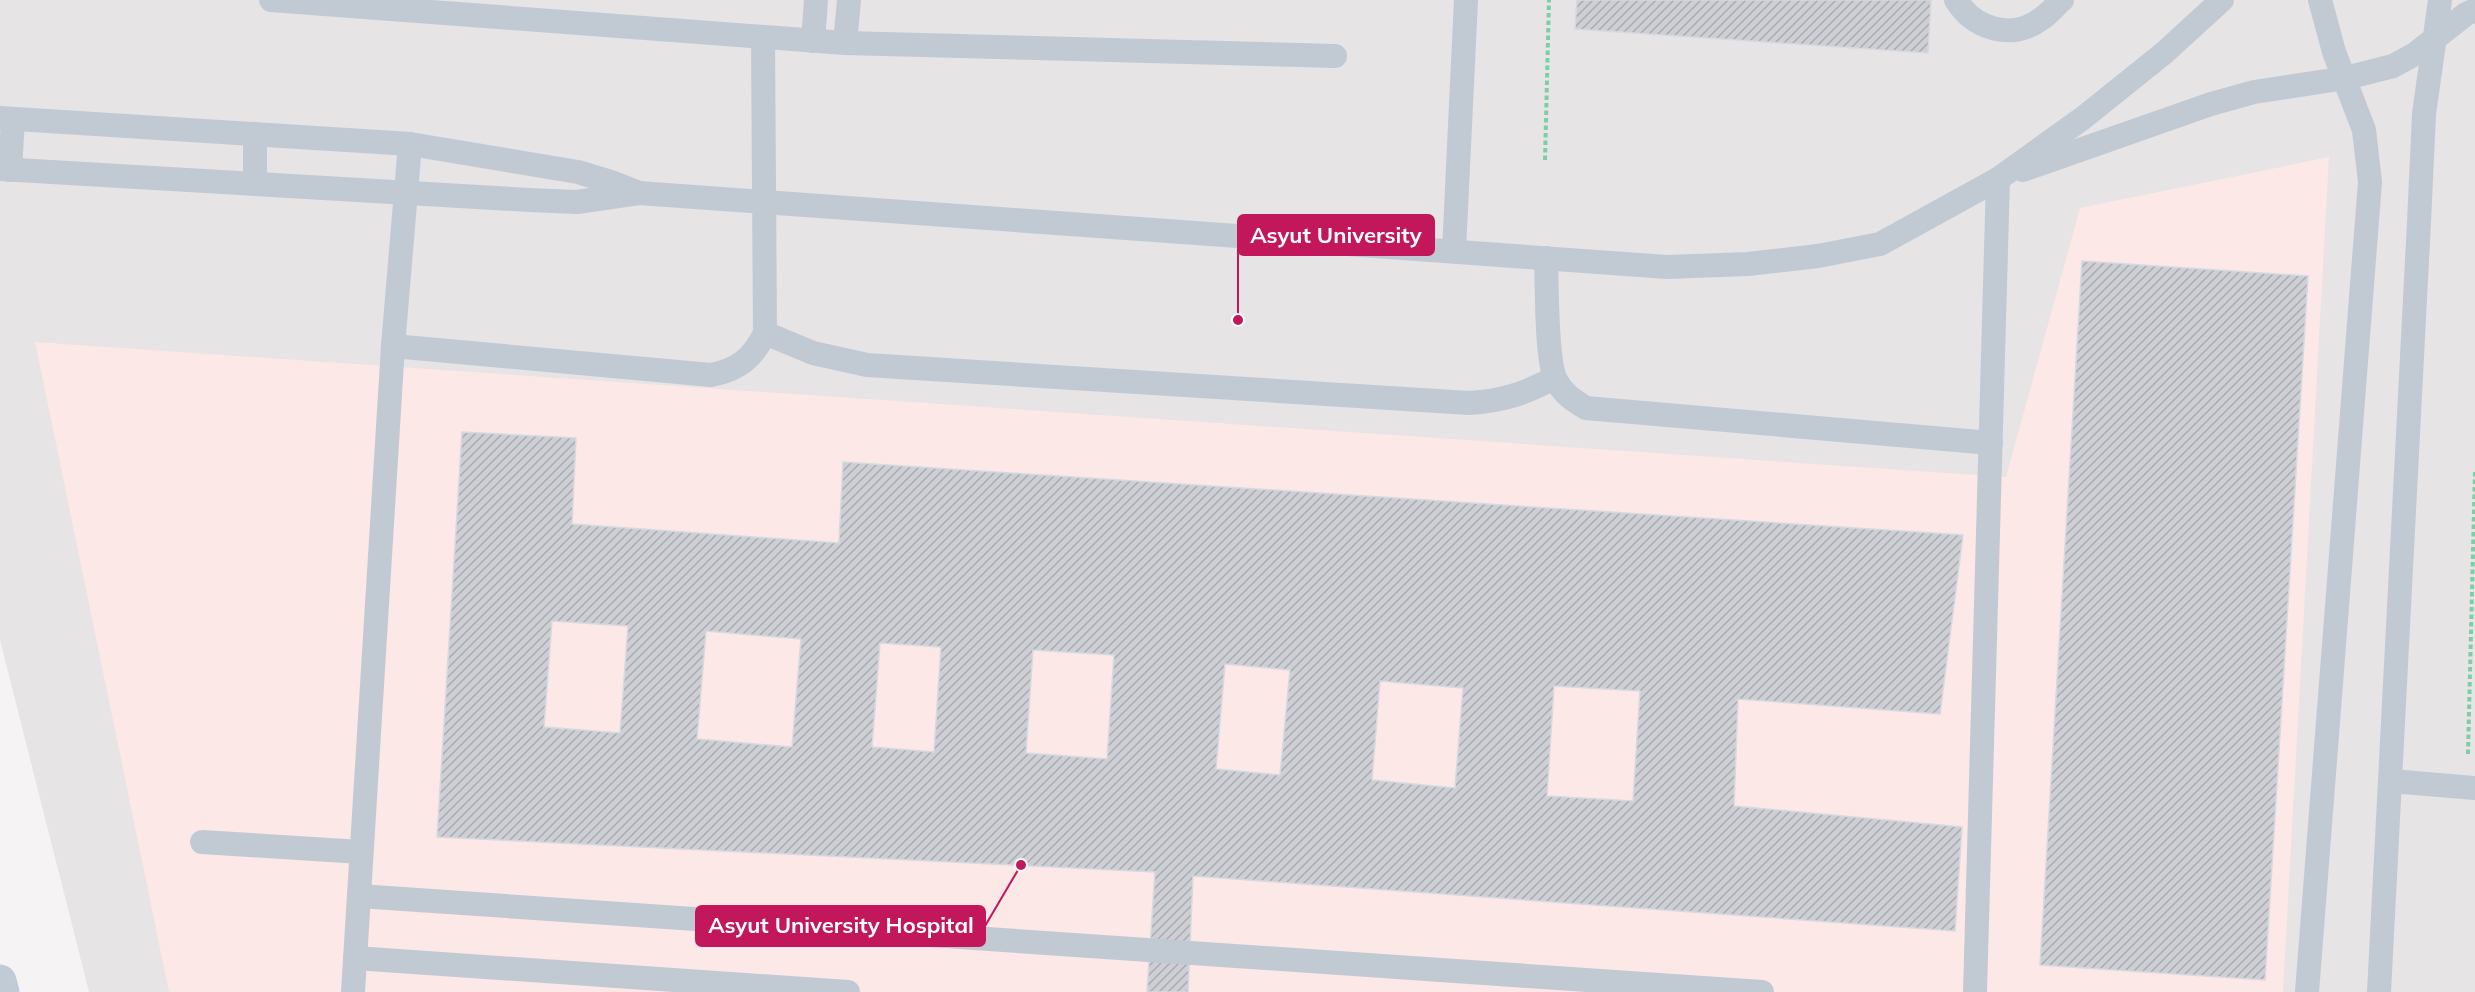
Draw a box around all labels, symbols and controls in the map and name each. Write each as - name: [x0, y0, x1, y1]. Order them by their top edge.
- callout: Asyut University: [1238, 215, 1434, 255]
- text: Asyut University: [1250, 221, 1422, 249]
- callout: Asyut University Hospital: [696, 906, 985, 946]
- text: Asyut University Hospital: [708, 911, 974, 939]

